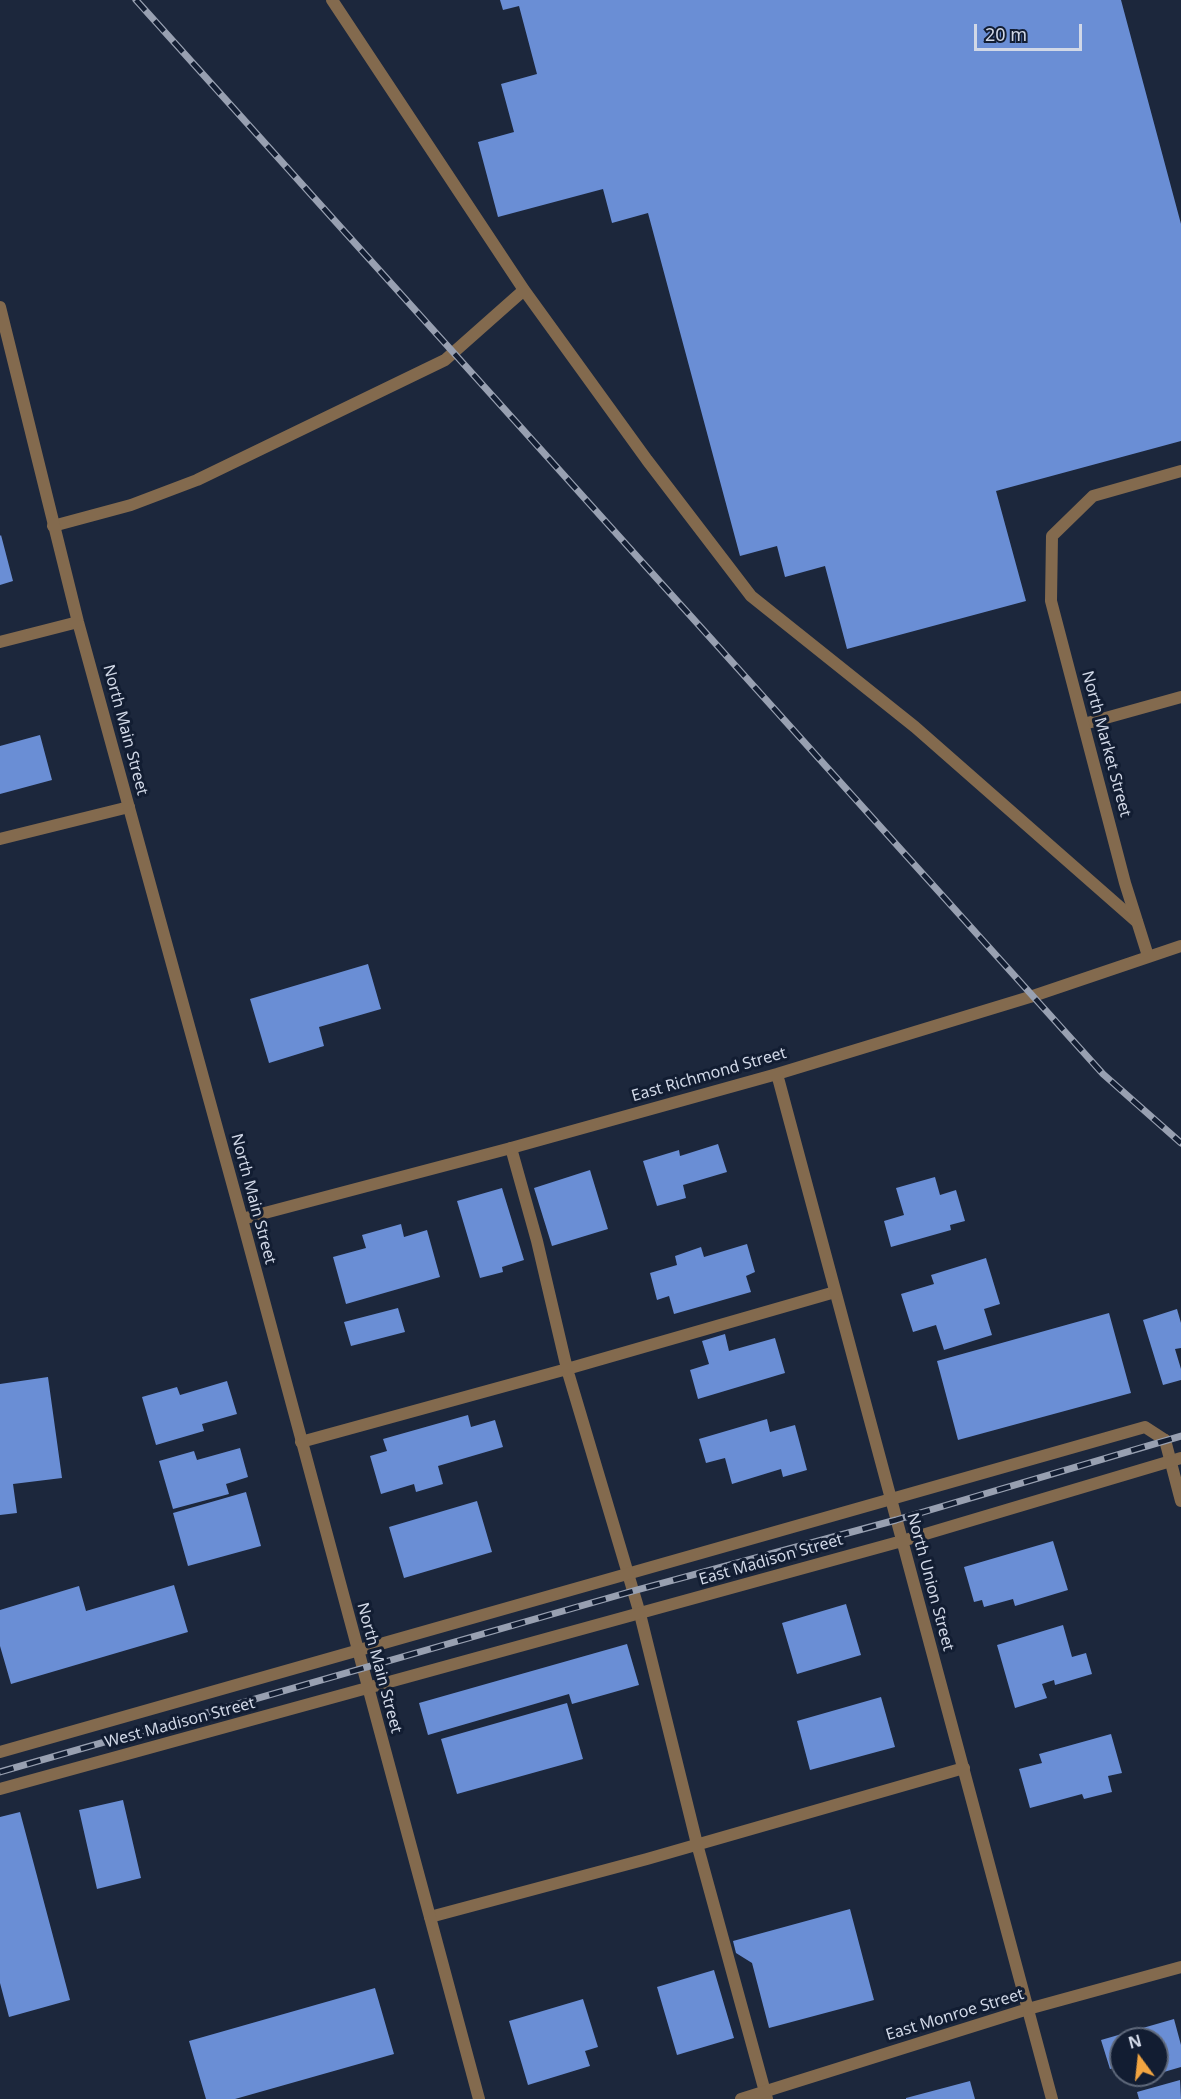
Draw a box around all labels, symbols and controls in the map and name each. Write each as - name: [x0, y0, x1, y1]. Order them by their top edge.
- scale bar: [977, 12, 1085, 50]
- text: 20 m: [985, 22, 1027, 46]
- street label: North Main Street: [98, 663, 152, 797]
- street label: North Market Street: [1077, 669, 1135, 819]
- street label: East Richmond Street: [629, 1044, 789, 1106]
- street label: North Main Street: [226, 1132, 280, 1266]
- street label: North Union Street: [902, 1511, 958, 1653]
- street label: East Madison Street: [697, 1530, 845, 1590]
- street label: North Main Street: [352, 1601, 406, 1735]
- street label: West Madison Street: [103, 1694, 257, 1752]
- street label: East Monroe Street: [884, 1985, 1026, 2045]
- north arrow: [1109, 2027, 1169, 2087]
- text: N: [1126, 2029, 1144, 2054]

